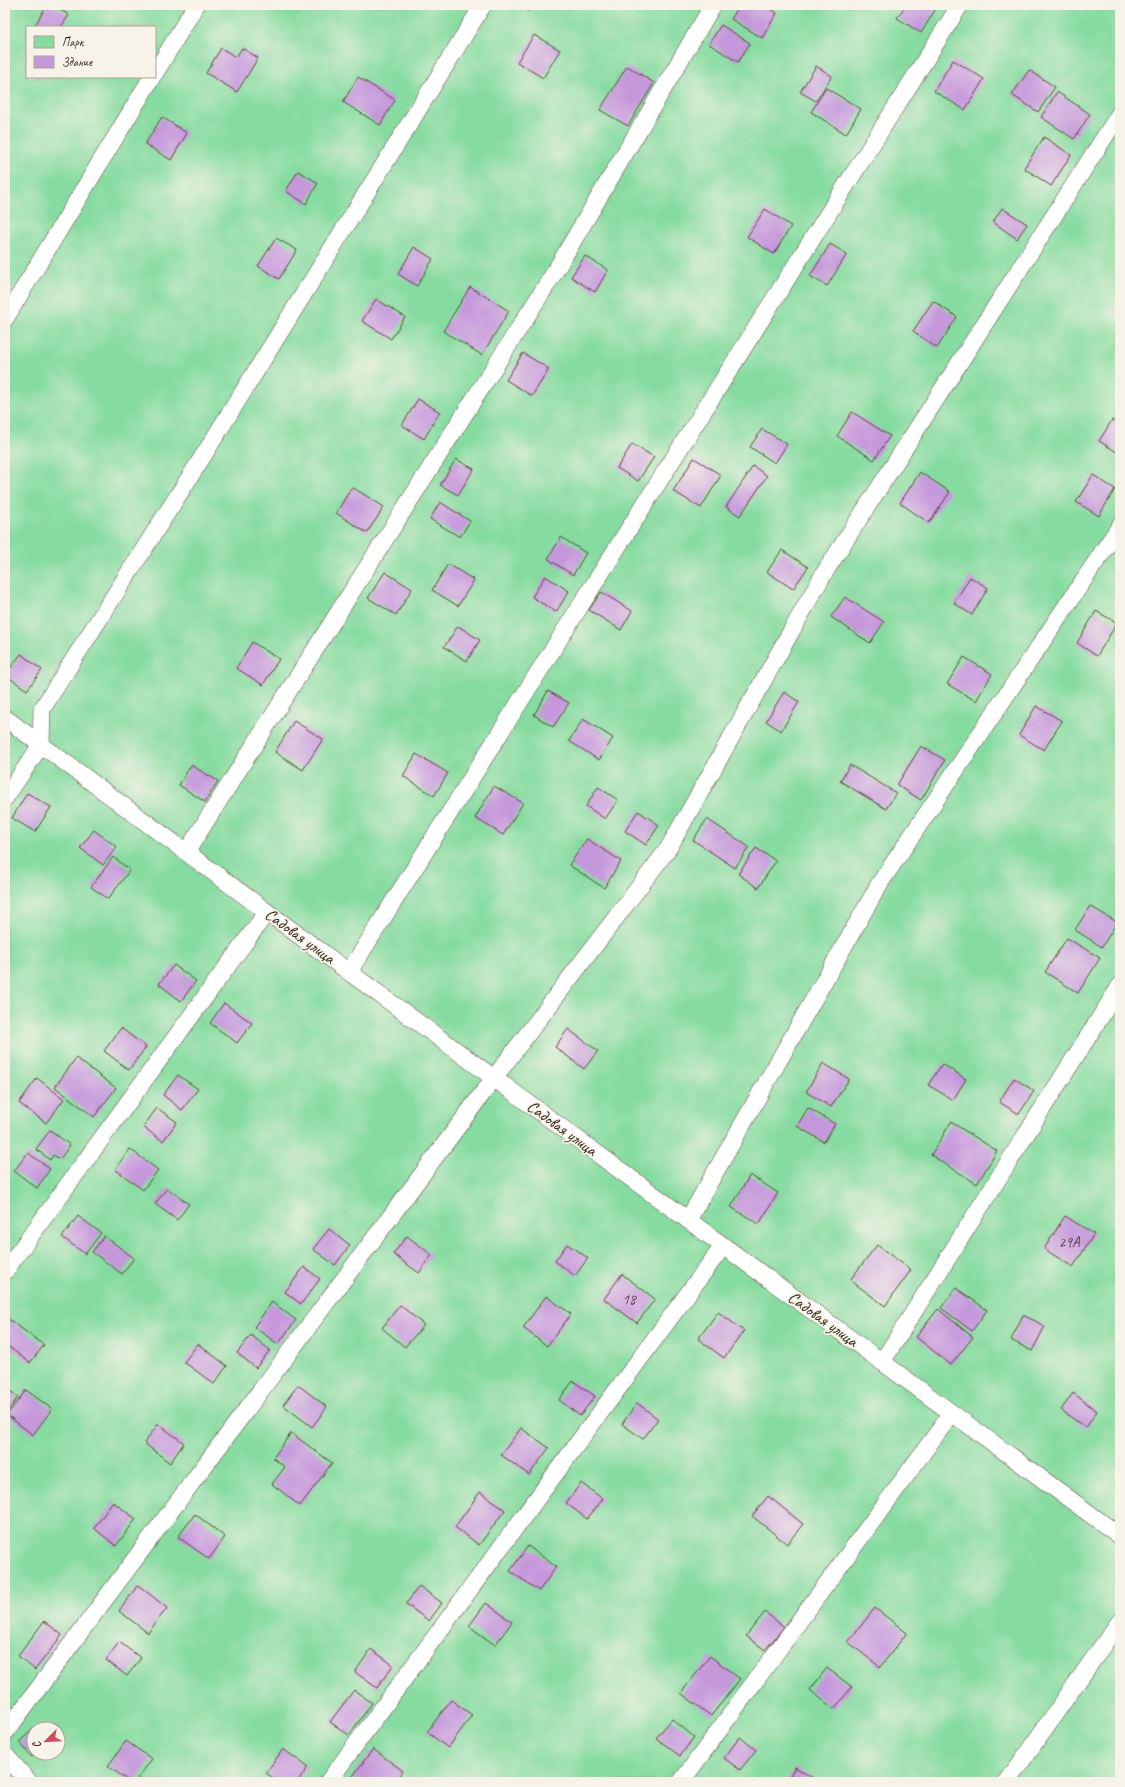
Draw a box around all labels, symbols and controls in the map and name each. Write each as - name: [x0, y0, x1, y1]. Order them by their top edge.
- legend: [26, 26, 156, 78]
- text: Парк: [62, 34, 85, 50]
- text: Здание: [62, 54, 93, 70]
- street label: Садовая улица: [261, 904, 340, 969]
- street label: Садовая улица: [523, 1096, 602, 1161]
- house number: 29А: [1058, 1233, 1081, 1252]
- street label: Садовая улица: [784, 1287, 863, 1352]
- house number: 18: [622, 1290, 637, 1309]
- north arrow: [26, 1721, 66, 1761]
- text: С: [29, 1738, 44, 1750]

